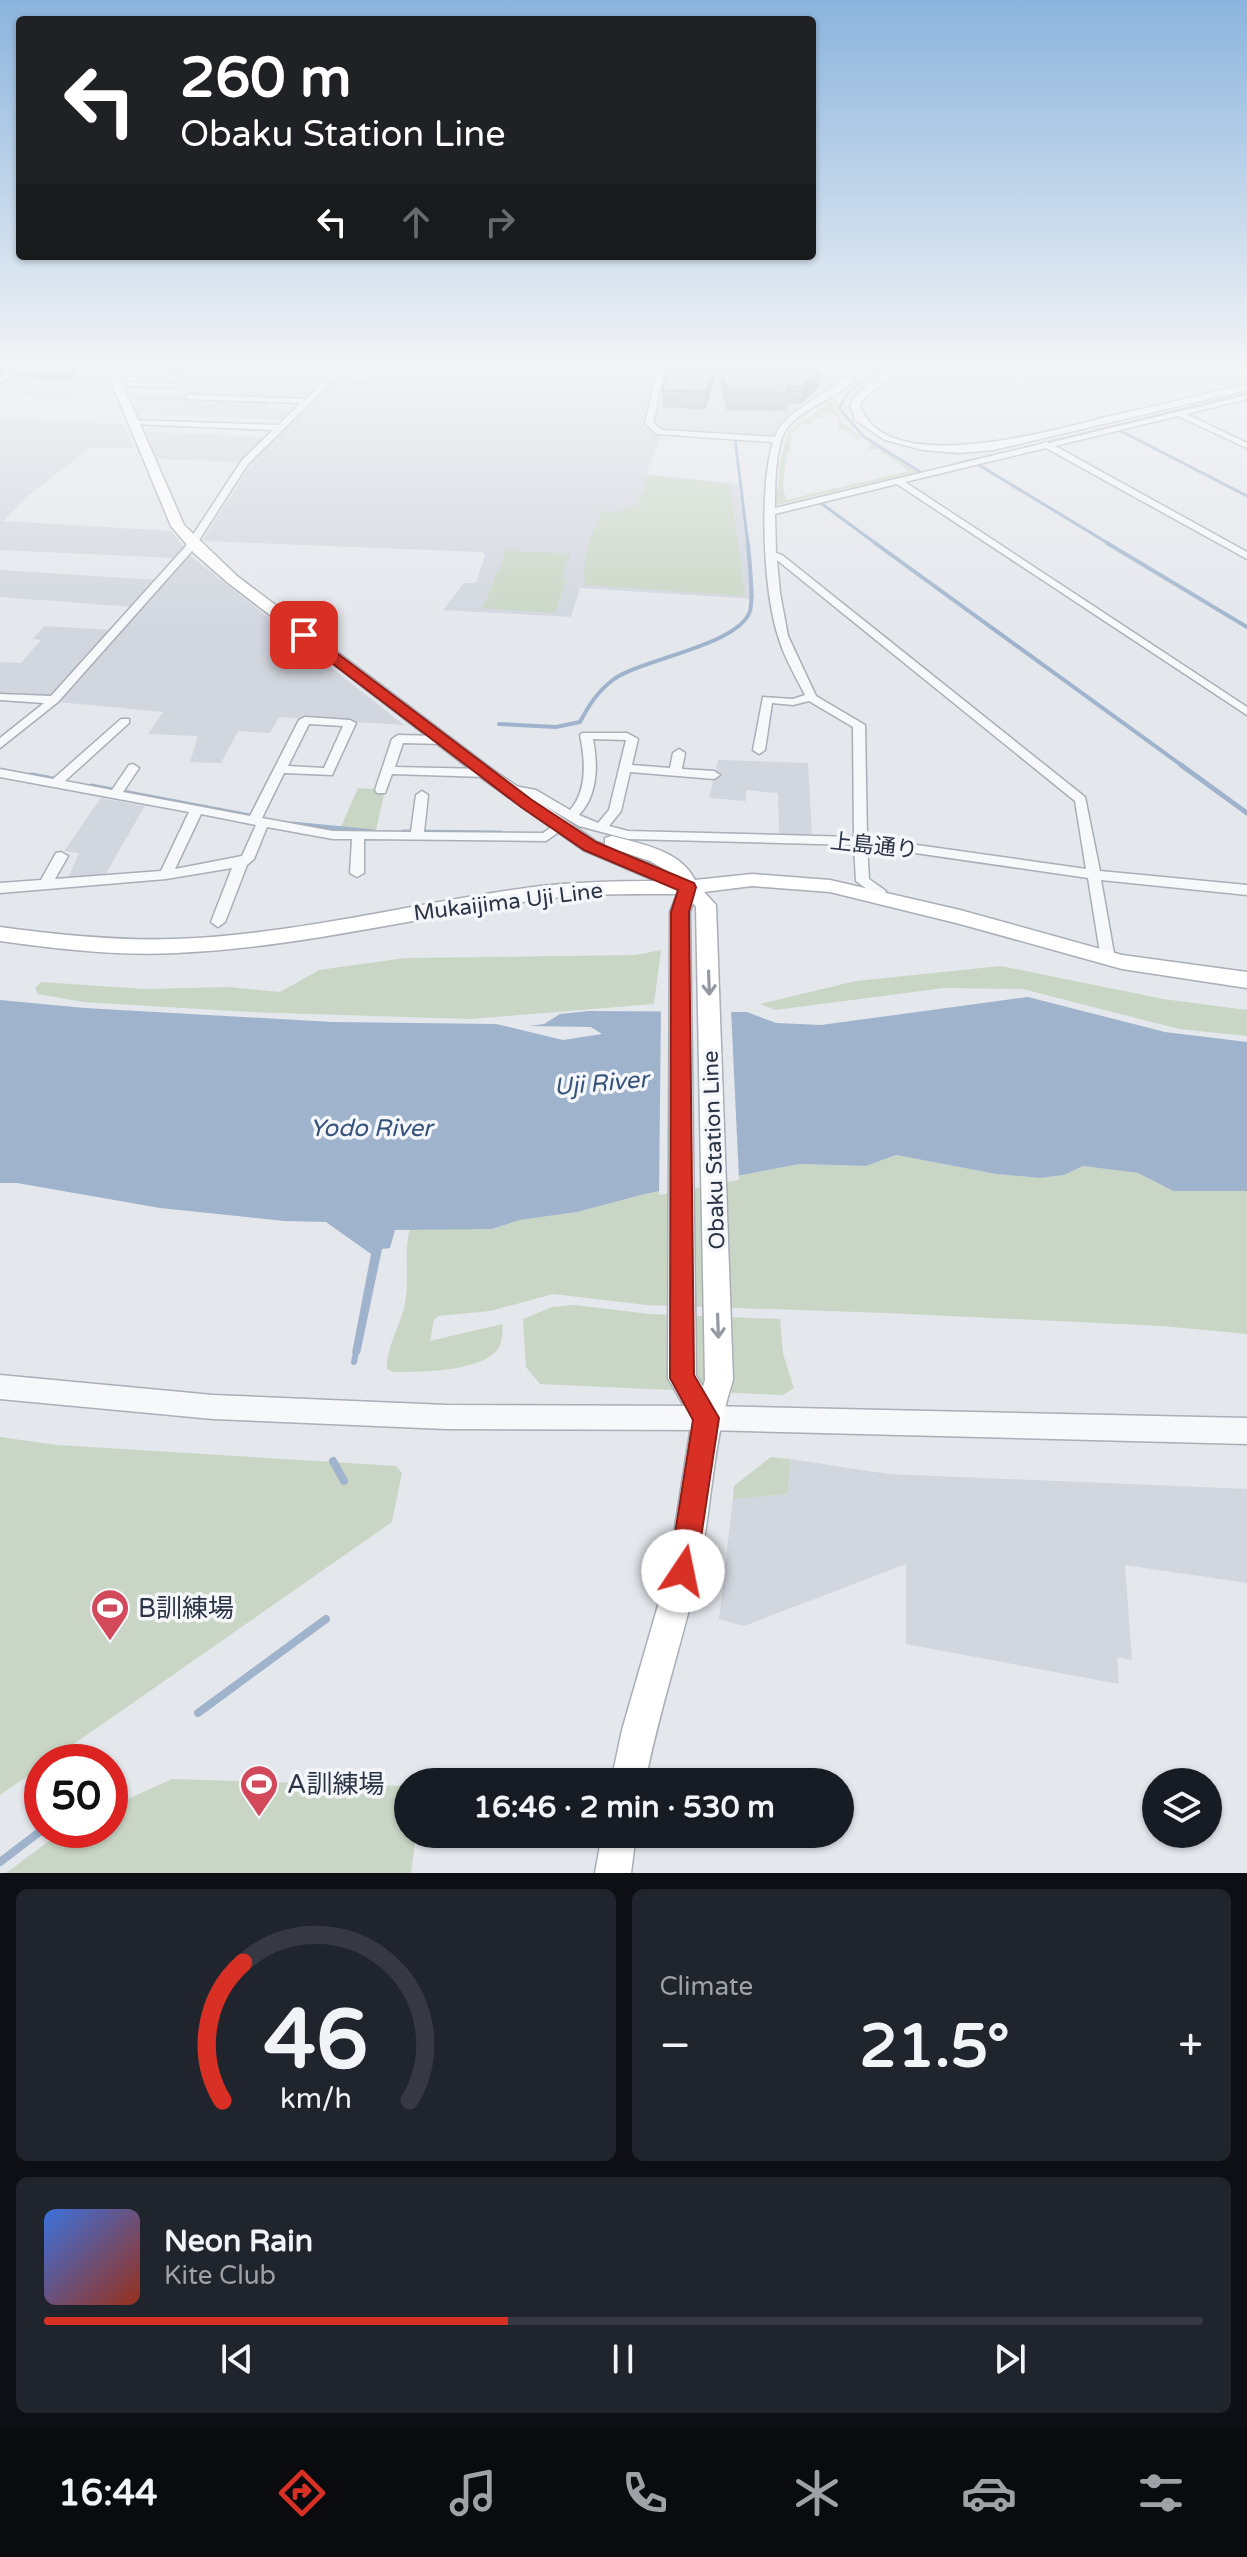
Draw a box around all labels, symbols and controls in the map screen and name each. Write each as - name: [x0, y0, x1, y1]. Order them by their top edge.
- text: 260 m: [180, 45, 351, 112]
- icon: left: [48, 48, 152, 152]
- text: Obaku Station Line: [180, 113, 506, 156]
- icon: left: [310, 200, 354, 244]
- icon: ahead: [394, 200, 438, 244]
- icon: right: [478, 200, 522, 244]
- pin: [270, 601, 338, 669]
- icon: arrive: [282, 613, 326, 657]
- street label: 上島通り: [829, 828, 919, 864]
- street label: Mukaijima Uji Line: [412, 877, 604, 927]
- one-way arrow: [701, 969, 717, 996]
- street label: Obaku Station Line: [698, 1050, 730, 1250]
- water label: Uji River: [553, 1065, 652, 1102]
- water label: Yodo River: [310, 1114, 435, 1143]
- one-way arrow: [710, 1312, 726, 1339]
- position arrow: [641, 1529, 725, 1613]
- sports icon: B訓練場: [89, 1587, 131, 1642]
- place label: B訓練場: [138, 1593, 234, 1624]
- speed limit sign: 50: [24, 1744, 128, 1848]
- sports icon: A訓練場: [238, 1763, 280, 1818]
- map controls: [1142, 1768, 1222, 1848]
- button: layers: [1142, 1768, 1222, 1848]
- place label: A訓練場: [287, 1769, 384, 1800]
- text: 16:46 · 2 min · 530 m: [473, 1789, 775, 1826]
- text: Climate: [660, 1971, 753, 2002]
- text: 46: [264, 1991, 368, 2091]
- text: 21.5°: [859, 2011, 1010, 2083]
- text: −: [660, 2020, 691, 2073]
- text: +: [1178, 2020, 1203, 2073]
- text: km/h: [280, 2082, 352, 2116]
- text: Neon Rain: [164, 2223, 313, 2260]
- text: Kite Club: [164, 2260, 276, 2291]
- icon: previous: [215, 2337, 259, 2381]
- icon: pause: [601, 2337, 645, 2381]
- icon: next: [988, 2337, 1032, 2381]
- icon: directions: [274, 2465, 330, 2521]
- icon: music: [445, 2465, 501, 2521]
- icon: phone: [617, 2465, 673, 2521]
- icon: climate: [789, 2465, 845, 2521]
- icon: car: [961, 2465, 1017, 2521]
- icon: filters: [1133, 2465, 1189, 2521]
- text: 16:44: [58, 2472, 158, 2515]

